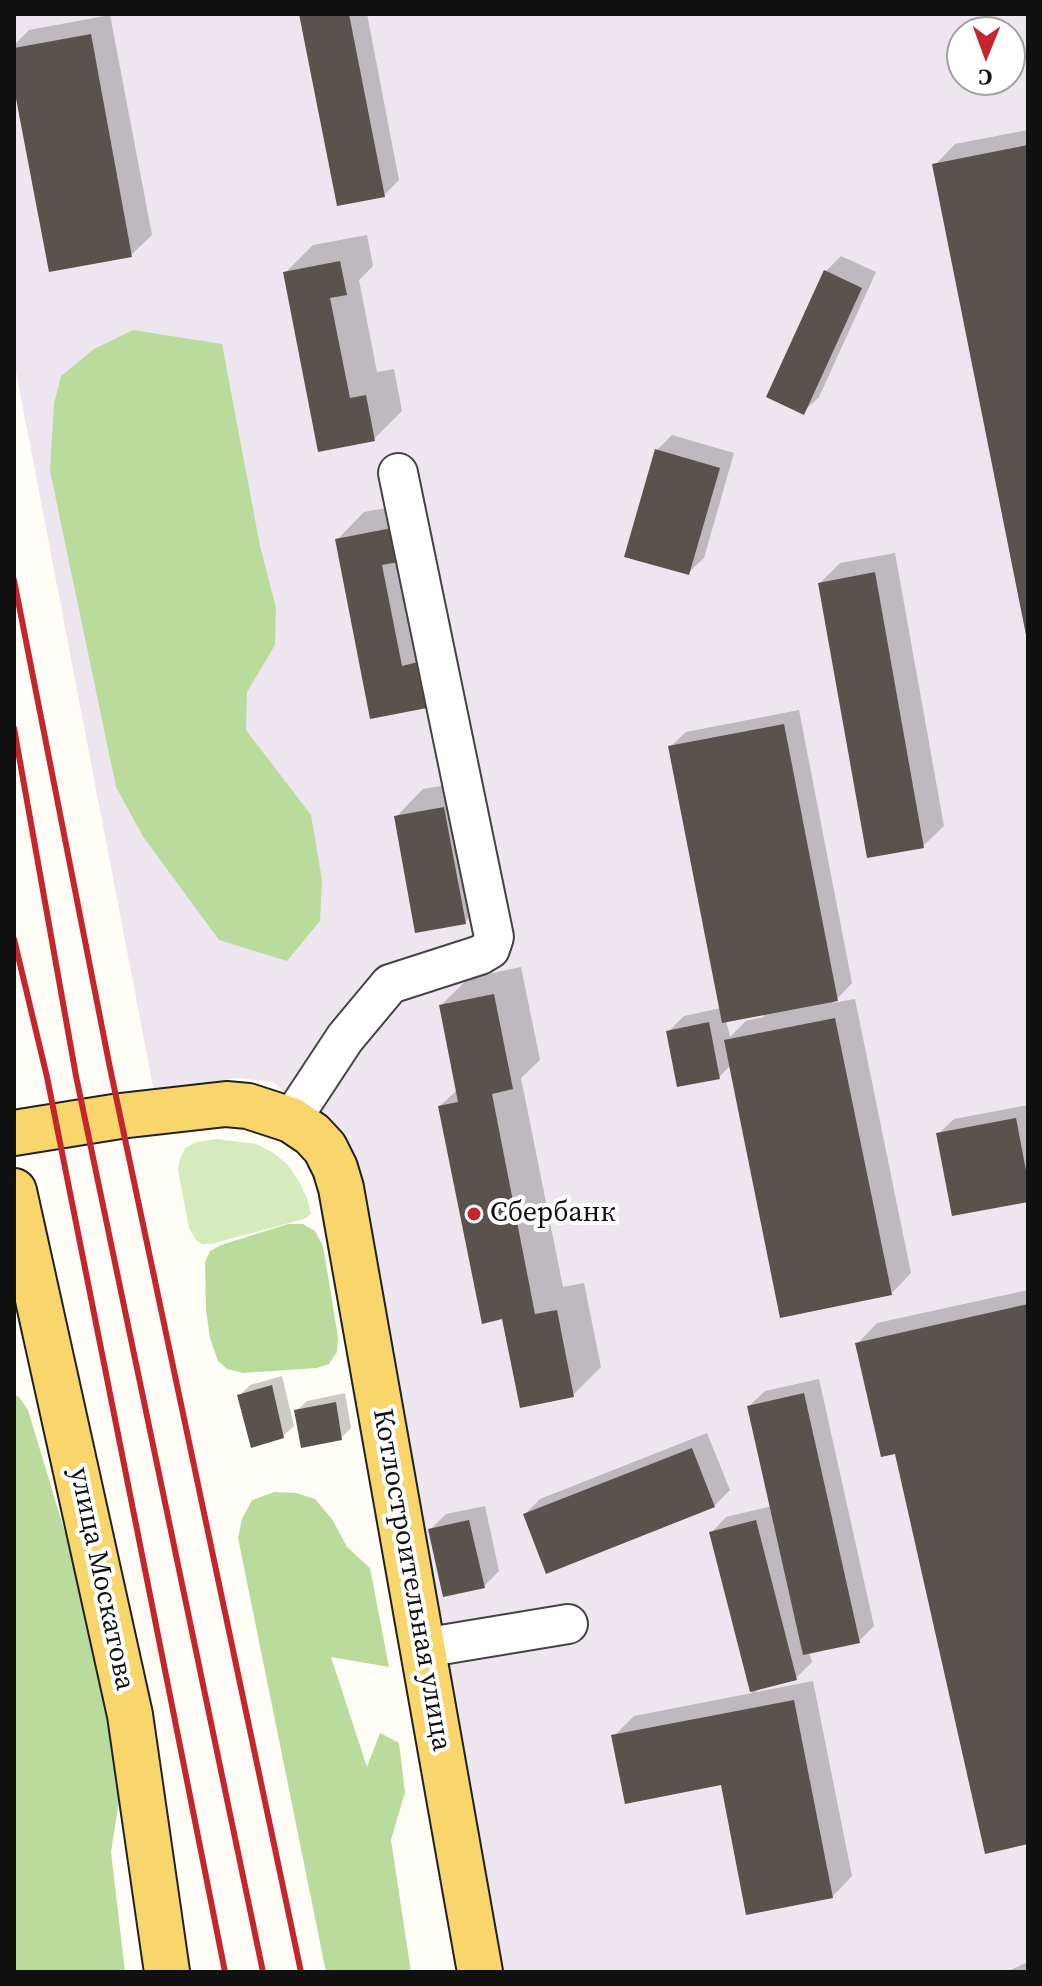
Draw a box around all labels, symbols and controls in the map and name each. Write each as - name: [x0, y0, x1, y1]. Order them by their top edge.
- north arrow: [946, 16, 1026, 96]
- text: С: [979, 63, 993, 93]
- place label: Сбербанк: [490, 1197, 616, 1231]
- marker: Сбербанк: [465, 1205, 483, 1223]
- street label: Котлостроительная улица: [364, 1406, 458, 1754]
- street label: улица Москатова: [61, 1465, 141, 1693]

